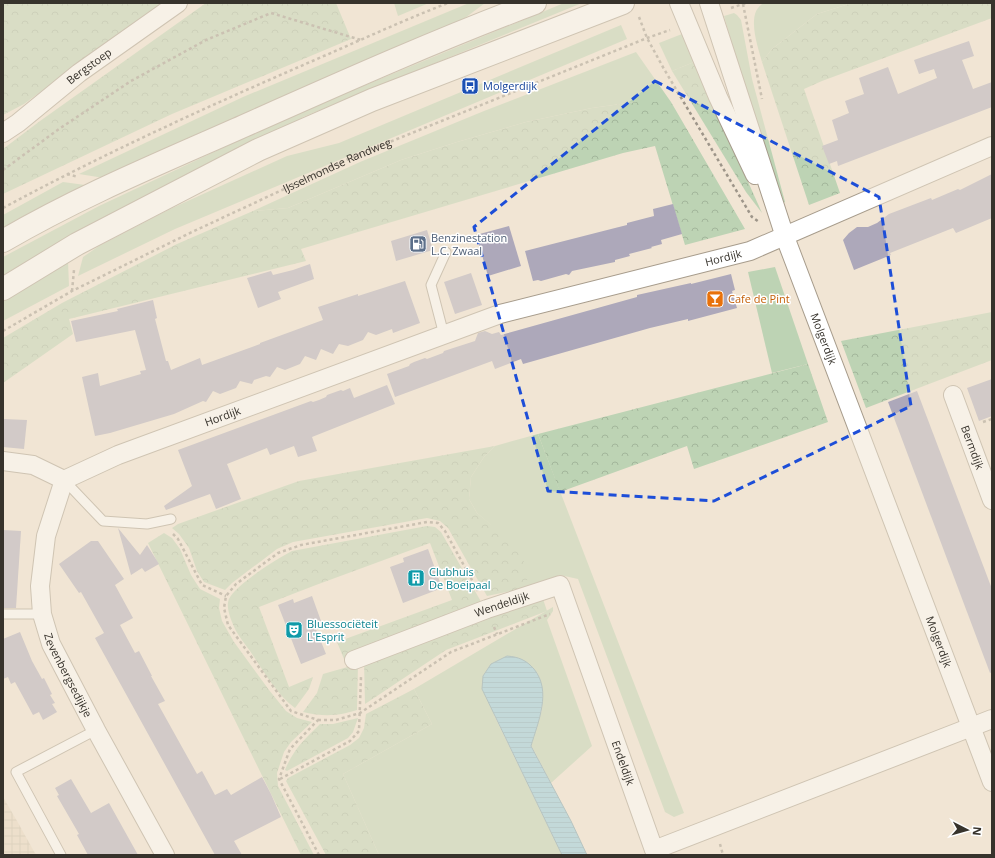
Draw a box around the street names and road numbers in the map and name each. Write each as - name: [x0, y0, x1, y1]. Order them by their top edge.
- street label: Bergstoep: [63, 44, 115, 87]
- street label: IJsselmondse Randweg: [280, 134, 393, 196]
- street label: Hordijk: [703, 245, 743, 269]
- street label: Molgerdijk: [808, 311, 841, 367]
- street label: Hordijk: [202, 402, 243, 429]
- street label: Bermdijk: [958, 423, 988, 472]
- street label: Wendeldijk: [472, 588, 531, 620]
- street label: Molgerdijk: [923, 614, 956, 670]
- street label: Zevenbergsedijkje: [41, 631, 96, 720]
- street label: Endeldijk: [609, 738, 638, 787]

